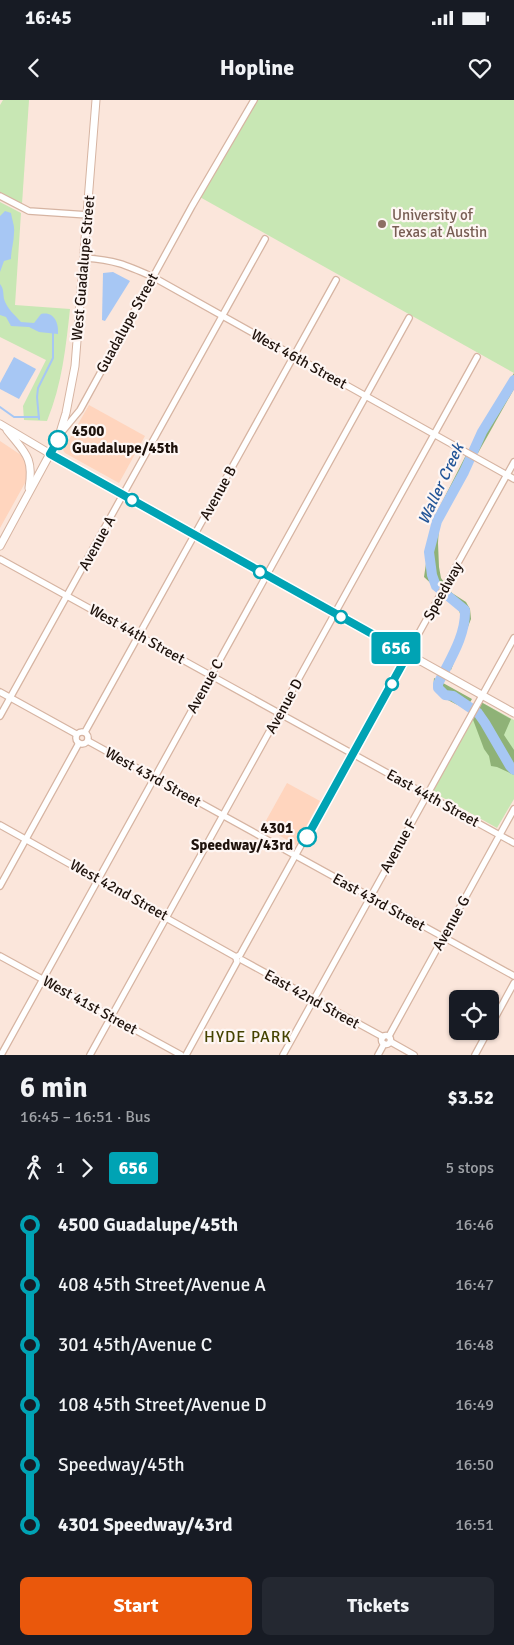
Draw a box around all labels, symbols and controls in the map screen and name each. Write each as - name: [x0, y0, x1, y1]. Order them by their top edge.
- text: 16:45: [25, 6, 72, 30]
- icon: back: [20, 54, 48, 82]
- text: Hopline: [220, 54, 294, 81]
- icon: heart: [466, 54, 494, 82]
- street label: West Guadalupe Street: [68, 194, 98, 342]
- place label: University of Texas at Austin: [392, 206, 487, 241]
- marker: University of Texas at Austin: [376, 218, 388, 230]
- street label: Guadalupe Street: [92, 270, 162, 376]
- street label: West 46th Street: [248, 325, 350, 393]
- place label: 4500 Guadalupe/45th: [72, 422, 178, 457]
- marker: 4500 Guadalupe/45th: [48, 430, 68, 450]
- water label: Waller Creek: [414, 439, 469, 528]
- street label: Avenue B: [196, 463, 240, 523]
- unlabelled marker: [125, 493, 139, 507]
- street label: Avenue A: [75, 513, 119, 573]
- street label: Speedway: [420, 558, 466, 624]
- unlabelled marker: [253, 565, 267, 579]
- street label: West 44th Street: [86, 600, 188, 668]
- unlabelled marker: [334, 610, 348, 624]
- line badge: 656: [367, 632, 425, 664]
- text: 656: [381, 637, 411, 659]
- street label: Avenue C: [183, 656, 227, 716]
- street label: Avenue D: [262, 675, 306, 737]
- unlabelled marker: [385, 677, 399, 691]
- street label: West 43rd Street: [102, 743, 204, 811]
- street label: East 44th Street: [384, 765, 482, 831]
- street label: Avenue F: [376, 816, 420, 876]
- place label: 4301 Speedway/43rd: [191, 819, 293, 854]
- marker: 4301 Speedway/43rd: [297, 827, 317, 847]
- street label: West 42nd Street: [67, 856, 171, 924]
- street label: East 43rd Street: [330, 869, 428, 935]
- street label: Avenue G: [429, 892, 473, 954]
- street label: East 42nd Street: [261, 965, 363, 1033]
- street label: West 41st Street: [40, 972, 140, 1038]
- map controls: [449, 990, 499, 1040]
- button: locate: [449, 990, 499, 1040]
- district label: HYDE PARK: [204, 1027, 292, 1047]
- text: 6 min: [20, 1071, 88, 1105]
- text: $3.52: [448, 1086, 494, 1110]
- text: 16:45 – 16:51 · Bus: [20, 1107, 151, 1127]
- icon: walk: [20, 1154, 48, 1182]
- icon: forward: [73, 1154, 101, 1182]
- text: 656: [119, 1157, 148, 1179]
- text: 1: [56, 1158, 65, 1178]
- text: 5 stops: [446, 1158, 494, 1178]
- text: 4500 Guadalupe/45th: [58, 1213, 238, 1237]
- text: 16:46: [455, 1215, 494, 1235]
- text: 408 45th Street/Avenue A: [58, 1273, 266, 1297]
- text: 16:47: [455, 1275, 494, 1295]
- text: 301 45th/Avenue C: [58, 1333, 212, 1357]
- text: 16:48: [455, 1335, 494, 1355]
- text: 108 45th Street/Avenue D: [58, 1393, 267, 1417]
- text: 16:49: [455, 1395, 494, 1415]
- text: Speedway/45th: [58, 1453, 185, 1477]
- text: 16:50: [455, 1455, 494, 1475]
- text: 4301 Speedway/43rd: [58, 1513, 232, 1537]
- text: 16:51: [455, 1515, 494, 1535]
- button: Start: [20, 1577, 252, 1635]
- button: Tickets: [262, 1577, 494, 1635]

